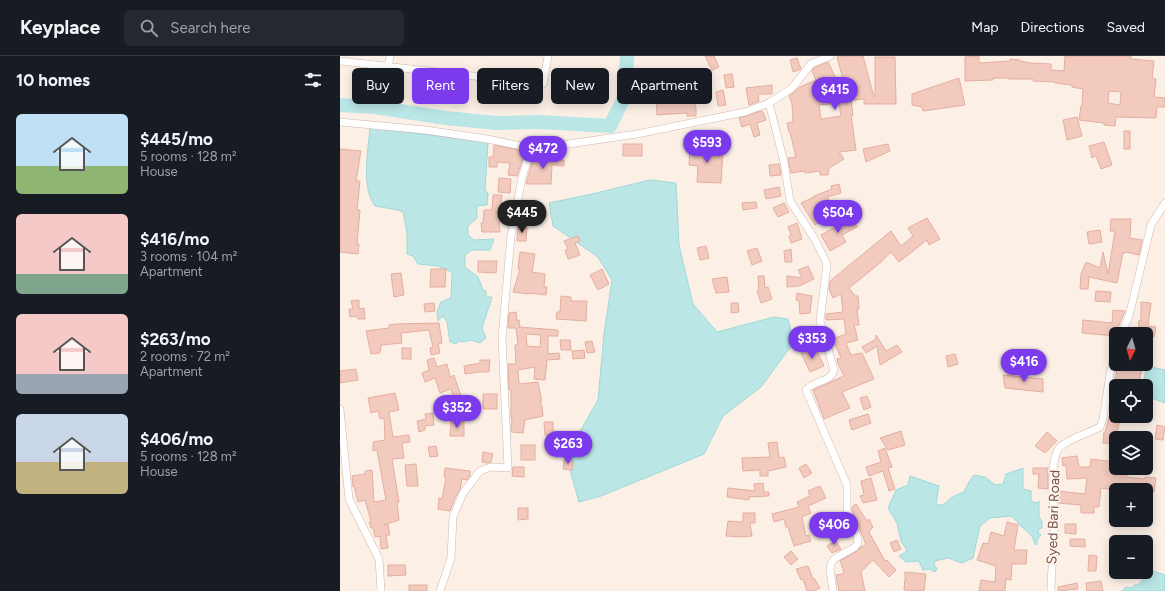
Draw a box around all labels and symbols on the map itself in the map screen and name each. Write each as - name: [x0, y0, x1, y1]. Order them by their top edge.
- pin: $415: [811, 77, 859, 111]
- pin: $593: [683, 130, 731, 164]
- pin: $472: [519, 136, 567, 170]
- pin: $445: [498, 200, 546, 234]
- pin: $504: [814, 200, 862, 234]
- pin: $353: [788, 326, 836, 360]
- north arrow: [1109, 327, 1153, 371]
- pin: $416: [1000, 349, 1048, 383]
- pin: $352: [433, 395, 481, 429]
- pin: $263: [544, 431, 592, 465]
- street label: Syed Bari Road: [1043, 470, 1064, 565]
- pin: $406: [810, 512, 858, 546]

